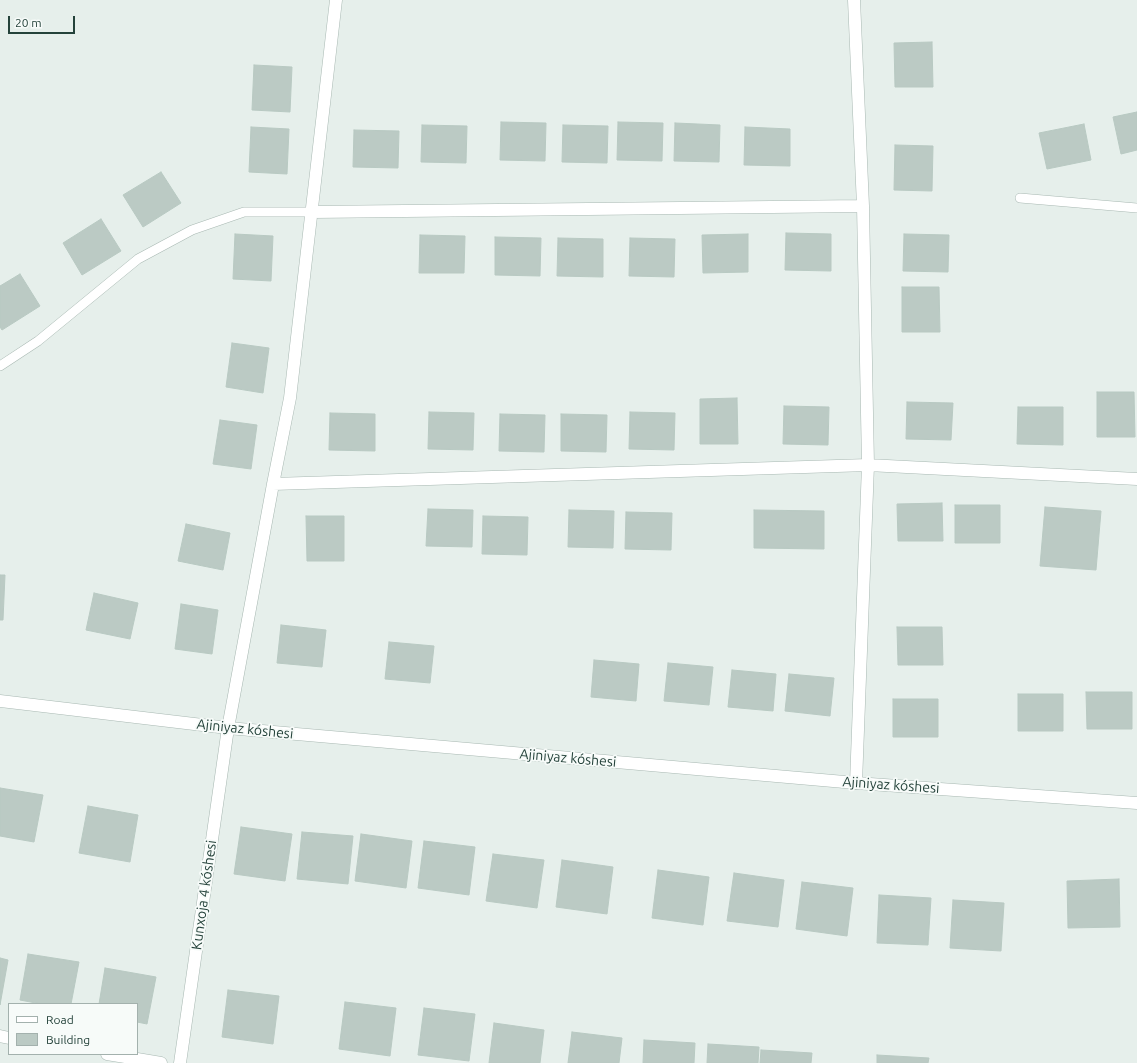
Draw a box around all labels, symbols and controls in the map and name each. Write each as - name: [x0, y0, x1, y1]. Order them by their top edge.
- scale bar: [10, 8, 77, 34]
- text: 20 m: [15, 16, 42, 29]
- street label: Ajiniyaz kóshesi: [196, 716, 294, 742]
- street label: Ajiniyaz kóshesi: [519, 745, 617, 771]
- street label: Ajiniyaz kóshesi: [842, 773, 940, 797]
- street label: Kunxoja 4 kóshesi: [188, 839, 220, 951]
- legend: [8, 1003, 138, 1055]
- text: Road: [46, 1013, 74, 1026]
- text: Building: [46, 1033, 90, 1046]

